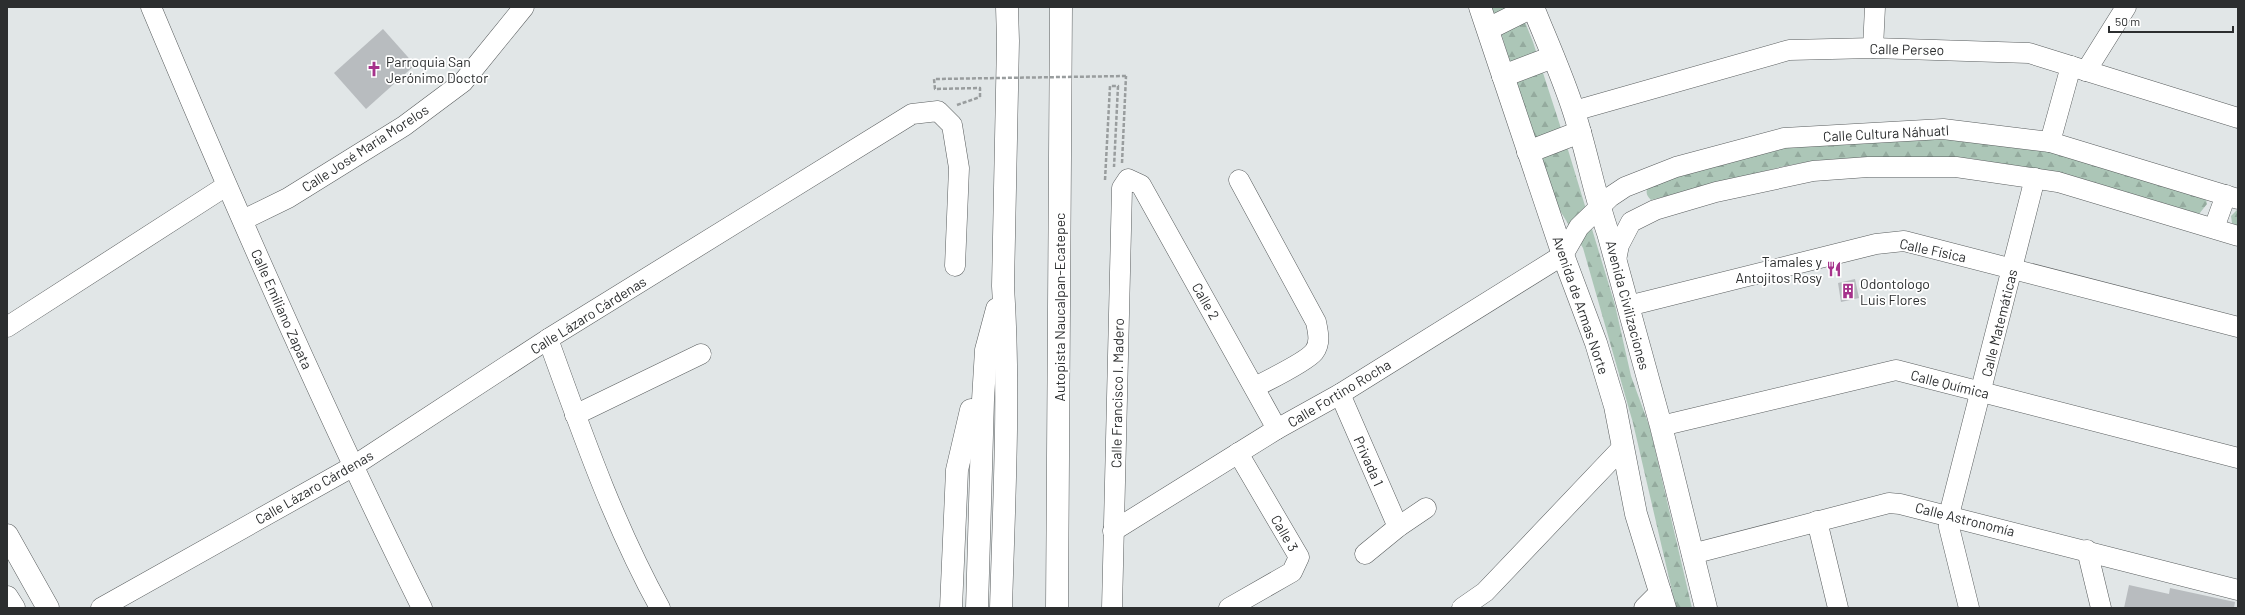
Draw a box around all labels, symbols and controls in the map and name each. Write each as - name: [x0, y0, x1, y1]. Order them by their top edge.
- scale bar: [2109, 8, 2233, 34]
- text: 50 m: [2115, 14, 2140, 28]
- street label: Calle Perseo: [1870, 40, 1944, 58]
- place label: Parroquia San Jerónimo Doctor: [386, 53, 488, 86]
- church icon: Parroquia San Jerónimo Doctor: [365, 60, 383, 78]
- street label: Calle José María Morelos: [298, 100, 432, 195]
- street label: Calle Cultura Náhuatl: [1823, 121, 1949, 145]
- street label: Autopista Naucalpan-Ecatepec: [1051, 213, 1068, 401]
- street label: Avenida de Armas Norte: [1549, 234, 1613, 376]
- street label: Calle Física: [1898, 235, 1968, 265]
- street label: Avenida Civilizaciones: [1603, 238, 1654, 372]
- street label: Calle Emiliano Zapata: [248, 246, 316, 372]
- place label: Tamales y Antojitos Rosy: [1735, 253, 1823, 286]
- restaurant icon: Tamales y Antojitos Rosy: [1825, 260, 1843, 278]
- street label: Calle Matemáticas: [1977, 267, 2021, 379]
- street label: Calle Lázaro Cárdenas: [527, 272, 649, 358]
- place label: Odontologo Luis Flores: [1860, 275, 1930, 308]
- street label: Calle 2: [1189, 280, 1223, 322]
- building icon: Odontologo Luis Flores: [1839, 282, 1857, 300]
- street label: Calle Francisco I. Madero: [1107, 318, 1127, 468]
- street label: Calle Fortino Rocha: [1284, 356, 1394, 430]
- street label: Calle Química: [1909, 366, 1991, 402]
- street label: Privada 1: [1350, 433, 1388, 489]
- street label: Calle Lázaro Cárdenas: [252, 446, 376, 528]
- street label: Calle Astronomía: [1913, 498, 2017, 540]
- street label: Calle 3: [1268, 512, 1302, 554]

